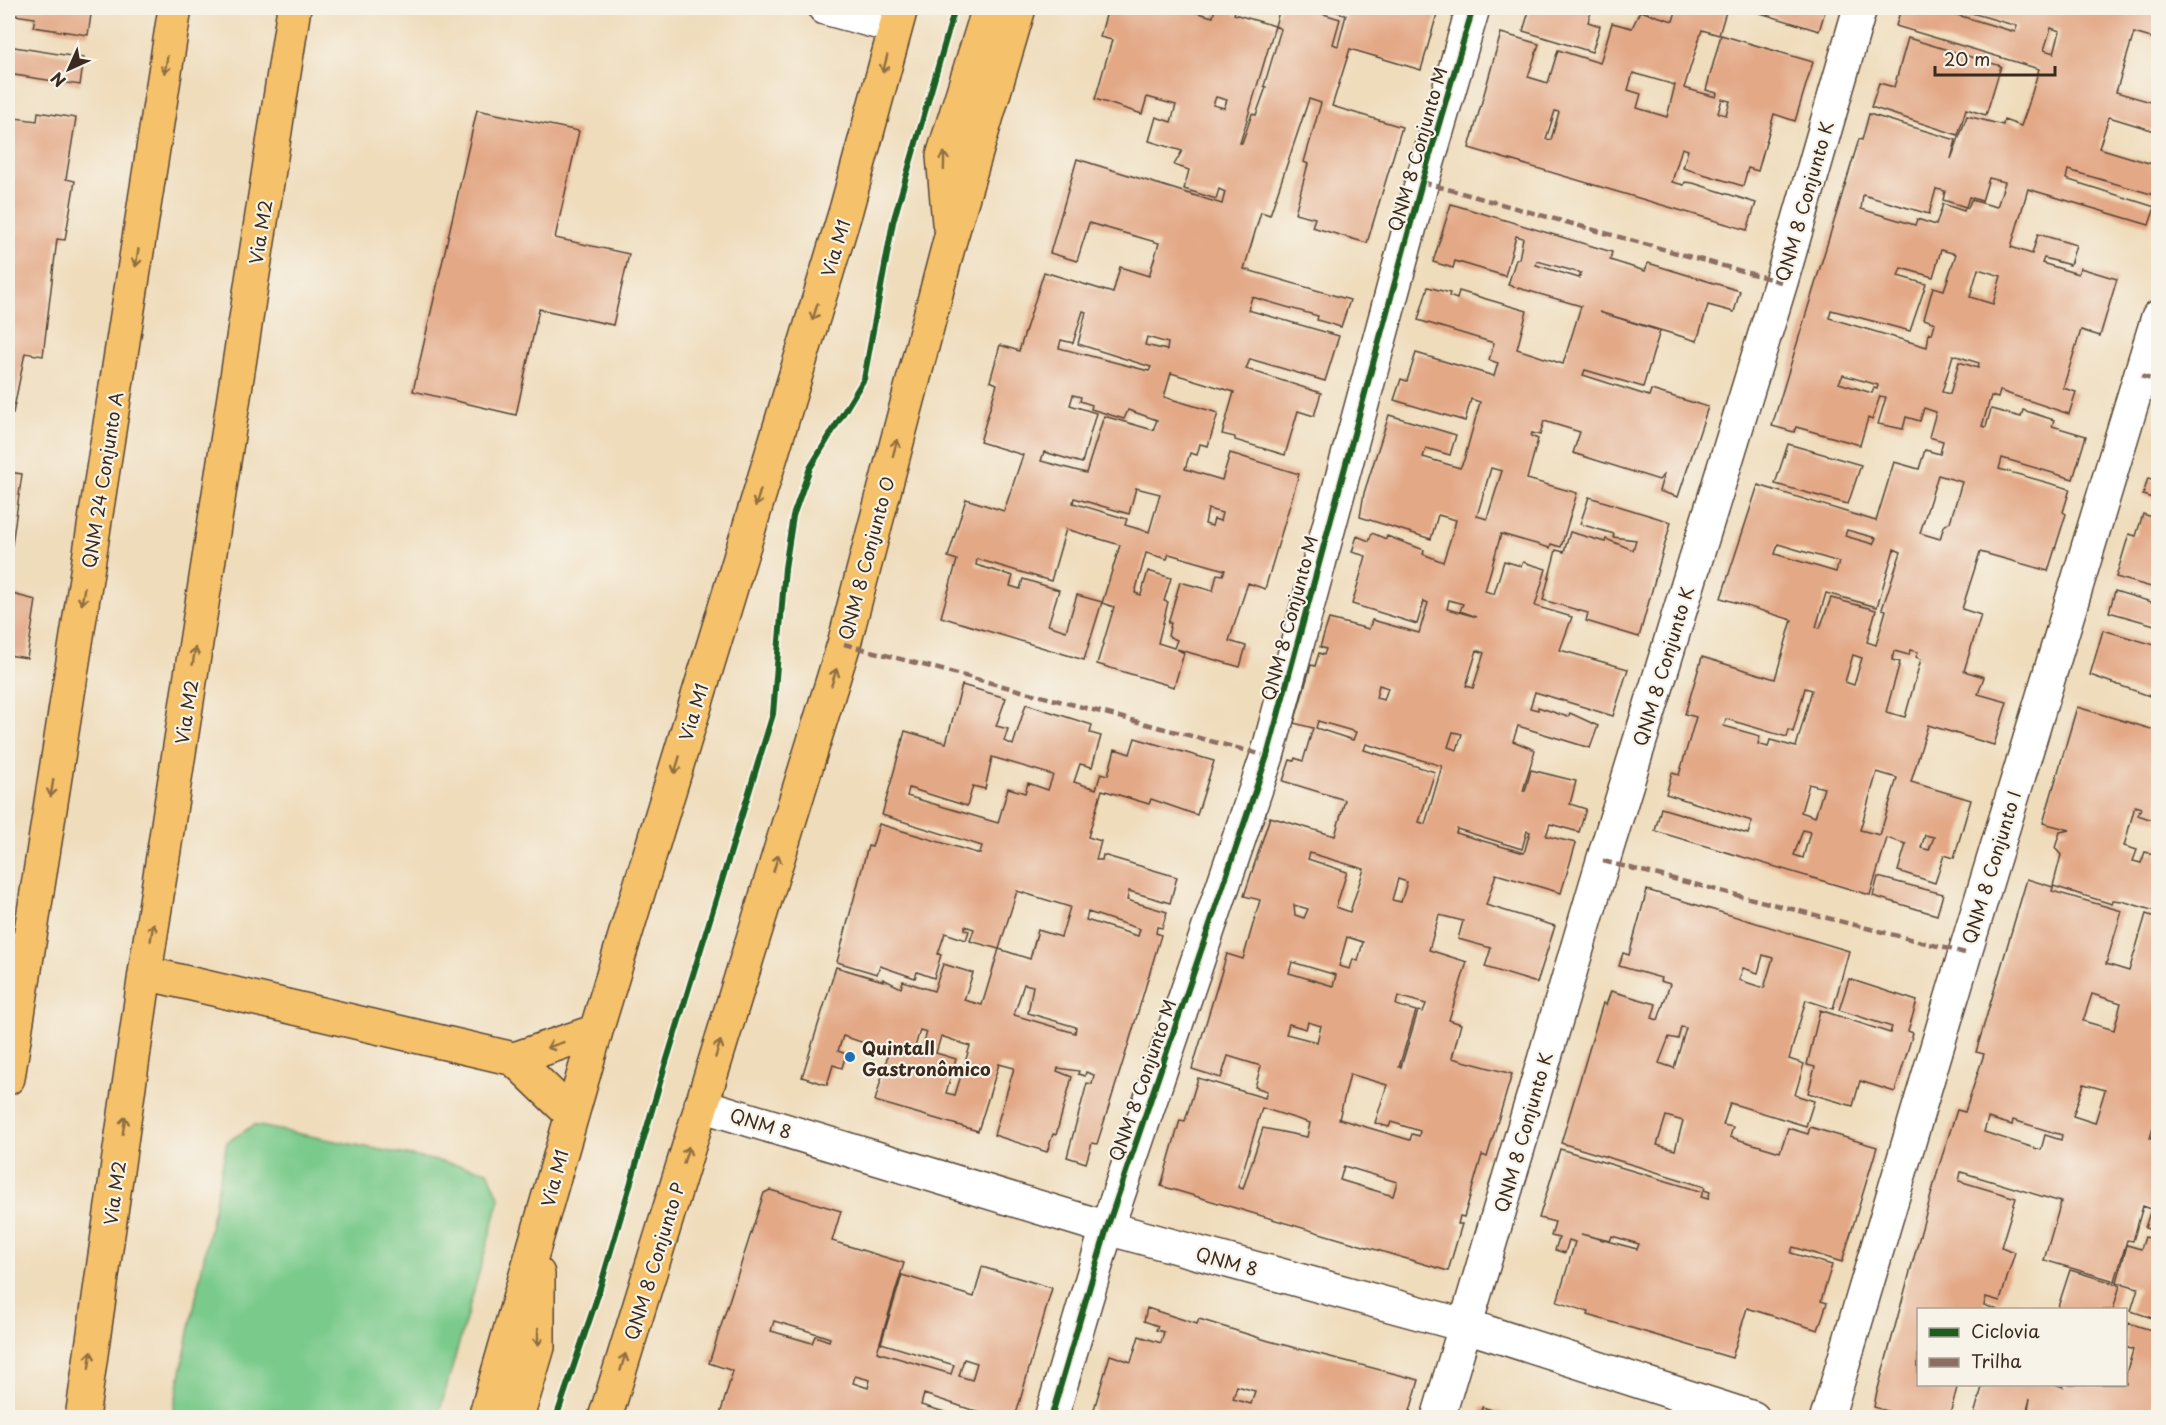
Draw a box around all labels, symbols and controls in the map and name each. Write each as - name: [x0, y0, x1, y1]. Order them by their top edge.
- north arrow: [39, 39, 99, 99]
- scale bar: [1935, 39, 2055, 77]
- text: 20 m: [1944, 45, 1990, 72]
- one-way arrow: [879, 54, 891, 73]
- one-way arrow: [161, 55, 172, 75]
- street label: QNM 8 Conjunto M: [1381, 64, 1453, 234]
- text: N: [45, 67, 71, 93]
- street label: QNM 8 Conjunto K: [1768, 118, 1840, 284]
- one-way arrow: [939, 151, 950, 171]
- street label: Via M2: [242, 198, 278, 266]
- street label: Via M1: [814, 216, 856, 280]
- one-way arrow: [131, 248, 142, 268]
- one-way arrow: [809, 302, 820, 321]
- street label: QNM 24 Conjunto A: [75, 390, 129, 570]
- one-way arrow: [890, 439, 902, 458]
- street label: QNM 8 Conjunto O: [831, 473, 901, 643]
- one-way arrow: [752, 489, 763, 508]
- street label: QNM 8 Conjunto M: [1254, 532, 1324, 704]
- street label: QNM 8 Conjunto K: [1626, 583, 1700, 749]
- one-way arrow: [77, 585, 88, 605]
- one-way arrow: [189, 647, 200, 667]
- one-way arrow: [829, 668, 840, 687]
- street label: Via M2: [168, 678, 204, 746]
- street label: Via M1: [672, 680, 714, 744]
- one-way arrow: [671, 755, 682, 774]
- one-way arrow: [46, 778, 57, 798]
- street label: QNM 8 Conjunto I: [1955, 787, 2027, 947]
- one-way arrow: [771, 854, 782, 873]
- one-way arrow: [146, 923, 157, 942]
- street label: QNM 8 Conjunto M: [1102, 995, 1182, 1165]
- place label: Quintall Gastronômico: [862, 1034, 991, 1082]
- one-way arrow: [713, 1040, 724, 1059]
- one-way arrow: [546, 1041, 565, 1052]
- street label: QNM 8 Conjunto K: [1487, 1049, 1559, 1215]
- marker: Quintall Gastronômico: [843, 1050, 857, 1064]
- street label: QNM 8: [727, 1101, 795, 1145]
- one-way arrow: [118, 1116, 129, 1135]
- street label: Via M1: [533, 1146, 575, 1210]
- one-way arrow: [681, 1146, 692, 1165]
- street label: Via M2: [96, 1159, 132, 1227]
- street label: QNM 8 Conjunto P: [617, 1179, 691, 1343]
- street label: QNM 8: [1193, 1240, 1261, 1282]
- legend: [1917, 1308, 2127, 1386]
- text: Ciclovia: [1971, 1317, 2040, 1344]
- one-way arrow: [532, 1327, 544, 1347]
- text: Trilha: [1971, 1347, 2022, 1374]
- one-way arrow: [85, 1350, 96, 1370]
- one-way arrow: [618, 1353, 629, 1372]

